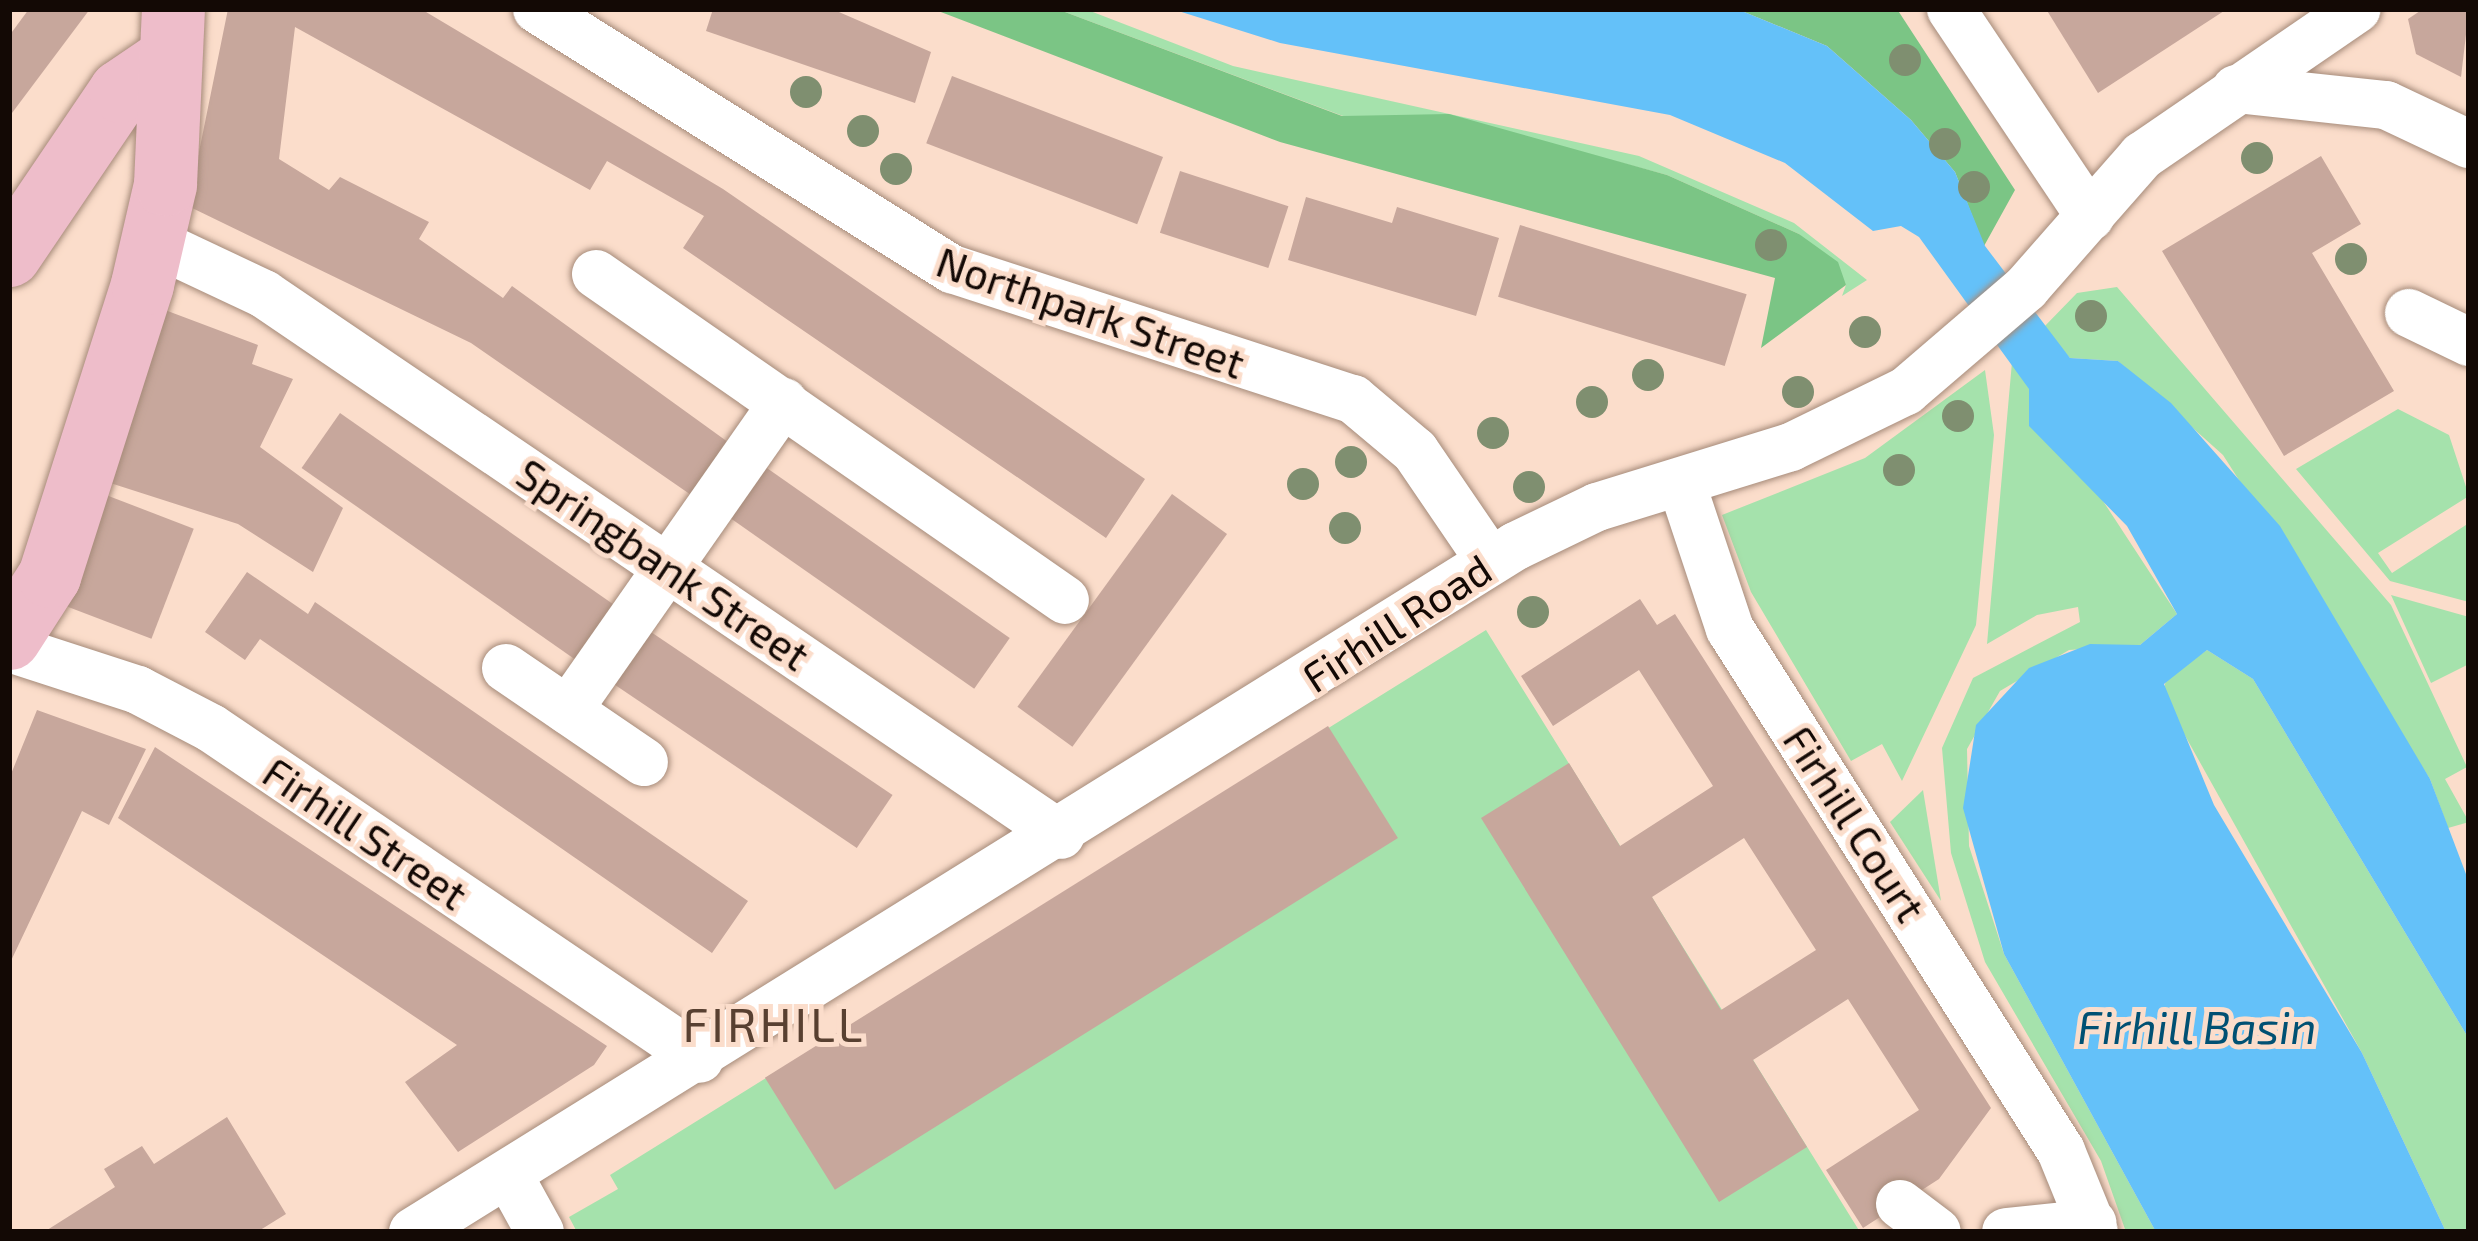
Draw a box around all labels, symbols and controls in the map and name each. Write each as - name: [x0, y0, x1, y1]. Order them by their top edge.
- street label: Northpark Street: [930, 235, 1252, 387]
- street label: Springbank Street: [508, 447, 820, 679]
- street label: Firhill Road: [1292, 542, 1500, 702]
- street label: Firhill Court: [1774, 716, 1938, 930]
- street label: Firhill Street: [254, 745, 478, 919]
- district label: FIRHILL: [682, 995, 866, 1053]
- water label: Firhill Basin: [2077, 1000, 2317, 1054]

